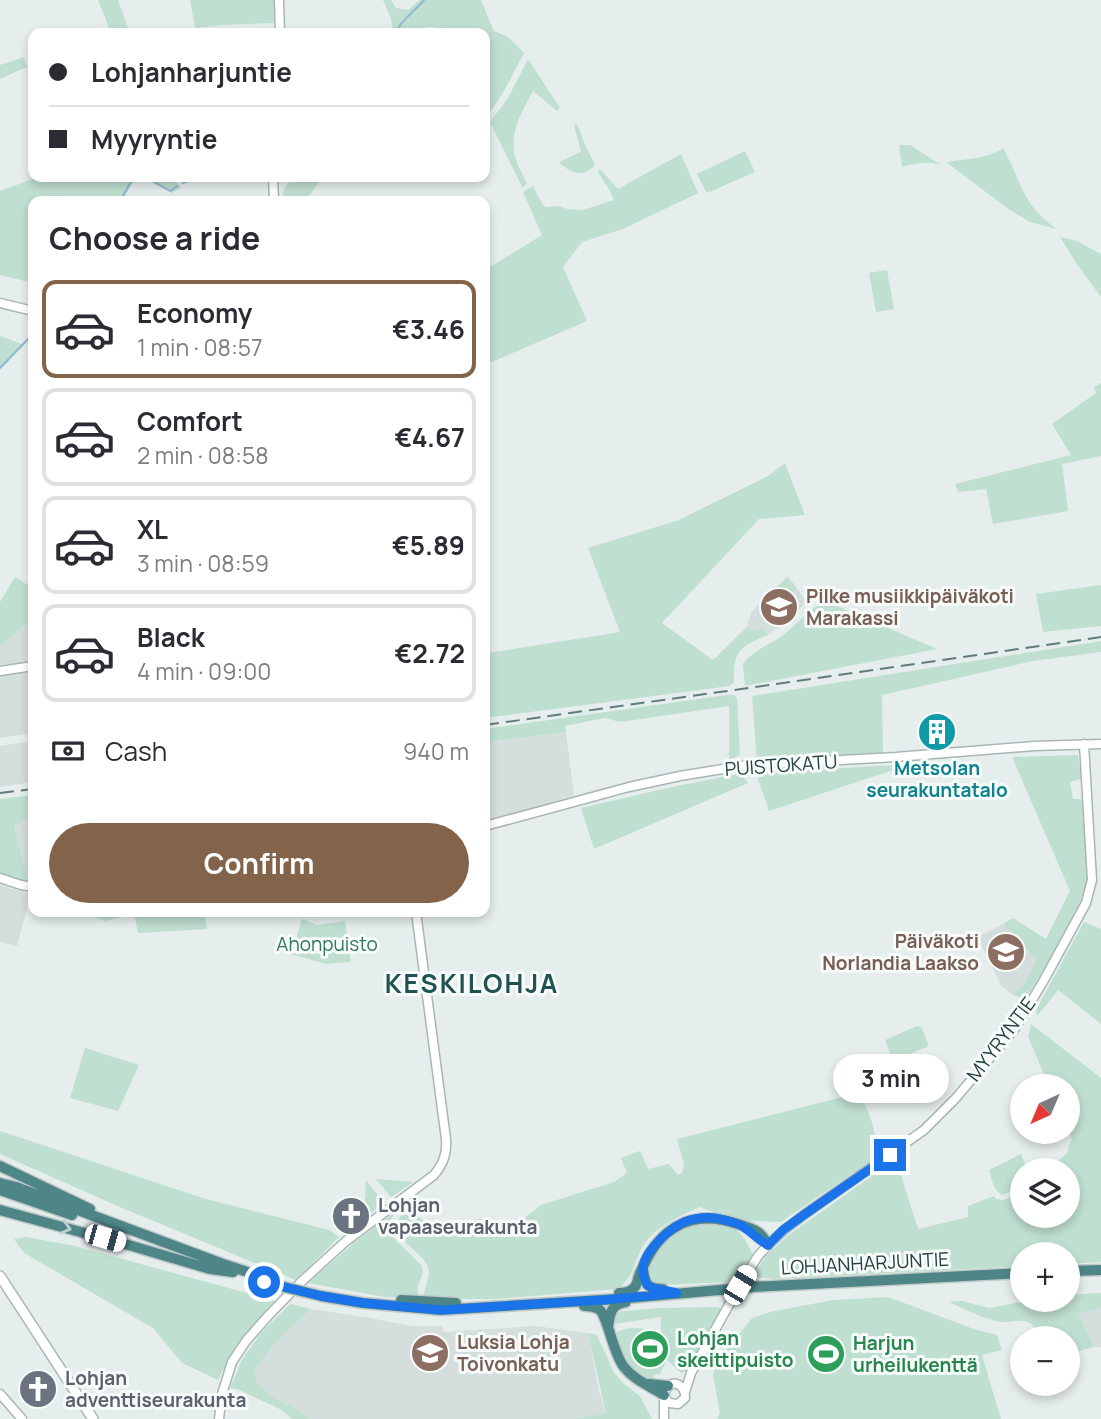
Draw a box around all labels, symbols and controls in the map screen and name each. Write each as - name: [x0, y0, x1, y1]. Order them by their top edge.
- text: Lohjanharjuntie: [91, 54, 292, 90]
- text: Myyryntie: [91, 121, 217, 157]
- text: Choose a ride: [49, 216, 260, 260]
- text: Economy: [137, 295, 252, 331]
- icon: car: [53, 298, 116, 361]
- text: €3.46: [392, 311, 465, 347]
- text: 1 min · 08:57: [137, 331, 263, 363]
- text: Comfort: [137, 403, 243, 439]
- icon: car: [53, 406, 116, 469]
- text: €4.67: [395, 419, 465, 455]
- text: 2 min · 08:58: [137, 439, 269, 471]
- text: XL: [137, 511, 168, 547]
- icon: car: [53, 514, 116, 577]
- text: €5.89: [392, 527, 465, 563]
- text: 3 min · 08:59: [137, 547, 269, 579]
- place label: Pilke musiikkipäiväkoti Marakassi: [806, 583, 1014, 631]
- school or university icon: Pilke musiikkipäiväkoti Marakassi: [758, 586, 800, 628]
- text: Black: [137, 619, 205, 655]
- icon: car: [53, 622, 116, 685]
- text: €2.72: [395, 635, 465, 671]
- text: 4 min · 09:00: [137, 655, 271, 687]
- building icon: Metsolan seurakuntatalo: [916, 711, 958, 753]
- icon: cash: [49, 732, 87, 770]
- text: Cash: [105, 733, 167, 769]
- text: 940 m: [403, 735, 469, 767]
- street label: PUISTOKATU: [724, 748, 838, 782]
- place label: Metsolan seurakuntatalo: [866, 755, 1008, 803]
- button: Confirm: [49, 823, 469, 903]
- place label: Päiväkoti Norlandia Laakso: [822, 928, 979, 976]
- park label: Ahonpuisto: [276, 931, 378, 957]
- school or university icon: Päiväkoti Norlandia Laakso: [985, 931, 1027, 973]
- district label: KESKILOHJA: [385, 965, 559, 1001]
- street label: MYYRYNTIE: [961, 991, 1041, 1087]
- callout: 3 min: [832, 1054, 948, 1102]
- text: 3 min: [861, 1062, 921, 1094]
- north arrow: [1010, 1074, 1080, 1144]
- map controls: [1010, 1074, 1080, 1396]
- route end: [874, 1139, 906, 1171]
- button: layers: [1010, 1158, 1080, 1228]
- place label: Lohjan vapaaseurakunta: [378, 1192, 538, 1240]
- church icon: Lohjan vapaaseurakunta: [330, 1195, 372, 1237]
- one-way arrow: [60, 1219, 72, 1234]
- car: [82, 1222, 129, 1254]
- button: +: [1010, 1242, 1080, 1312]
- street label: LOHJANHARJUNTIE: [780, 1246, 950, 1280]
- car: [721, 1262, 760, 1308]
- route start: [248, 1266, 280, 1298]
- place label: Lohjan skeittipuisto: [677, 1325, 793, 1373]
- button: −: [1010, 1326, 1080, 1396]
- sports icon: Lohjan skeittipuisto: [629, 1328, 671, 1370]
- place label: Luksia Lohja Toivonkatu: [457, 1329, 570, 1377]
- place label: Harjun urheilukenttä: [853, 1330, 978, 1378]
- school or university icon: Luksia Lohja Toivonkatu: [409, 1332, 451, 1374]
- sports icon: Harjun urheilukenttä: [805, 1333, 847, 1375]
- place label: Lohjan adventtiseurakunta: [65, 1365, 247, 1413]
- church icon: Lohjan adventtiseurakunta: [17, 1368, 59, 1410]

